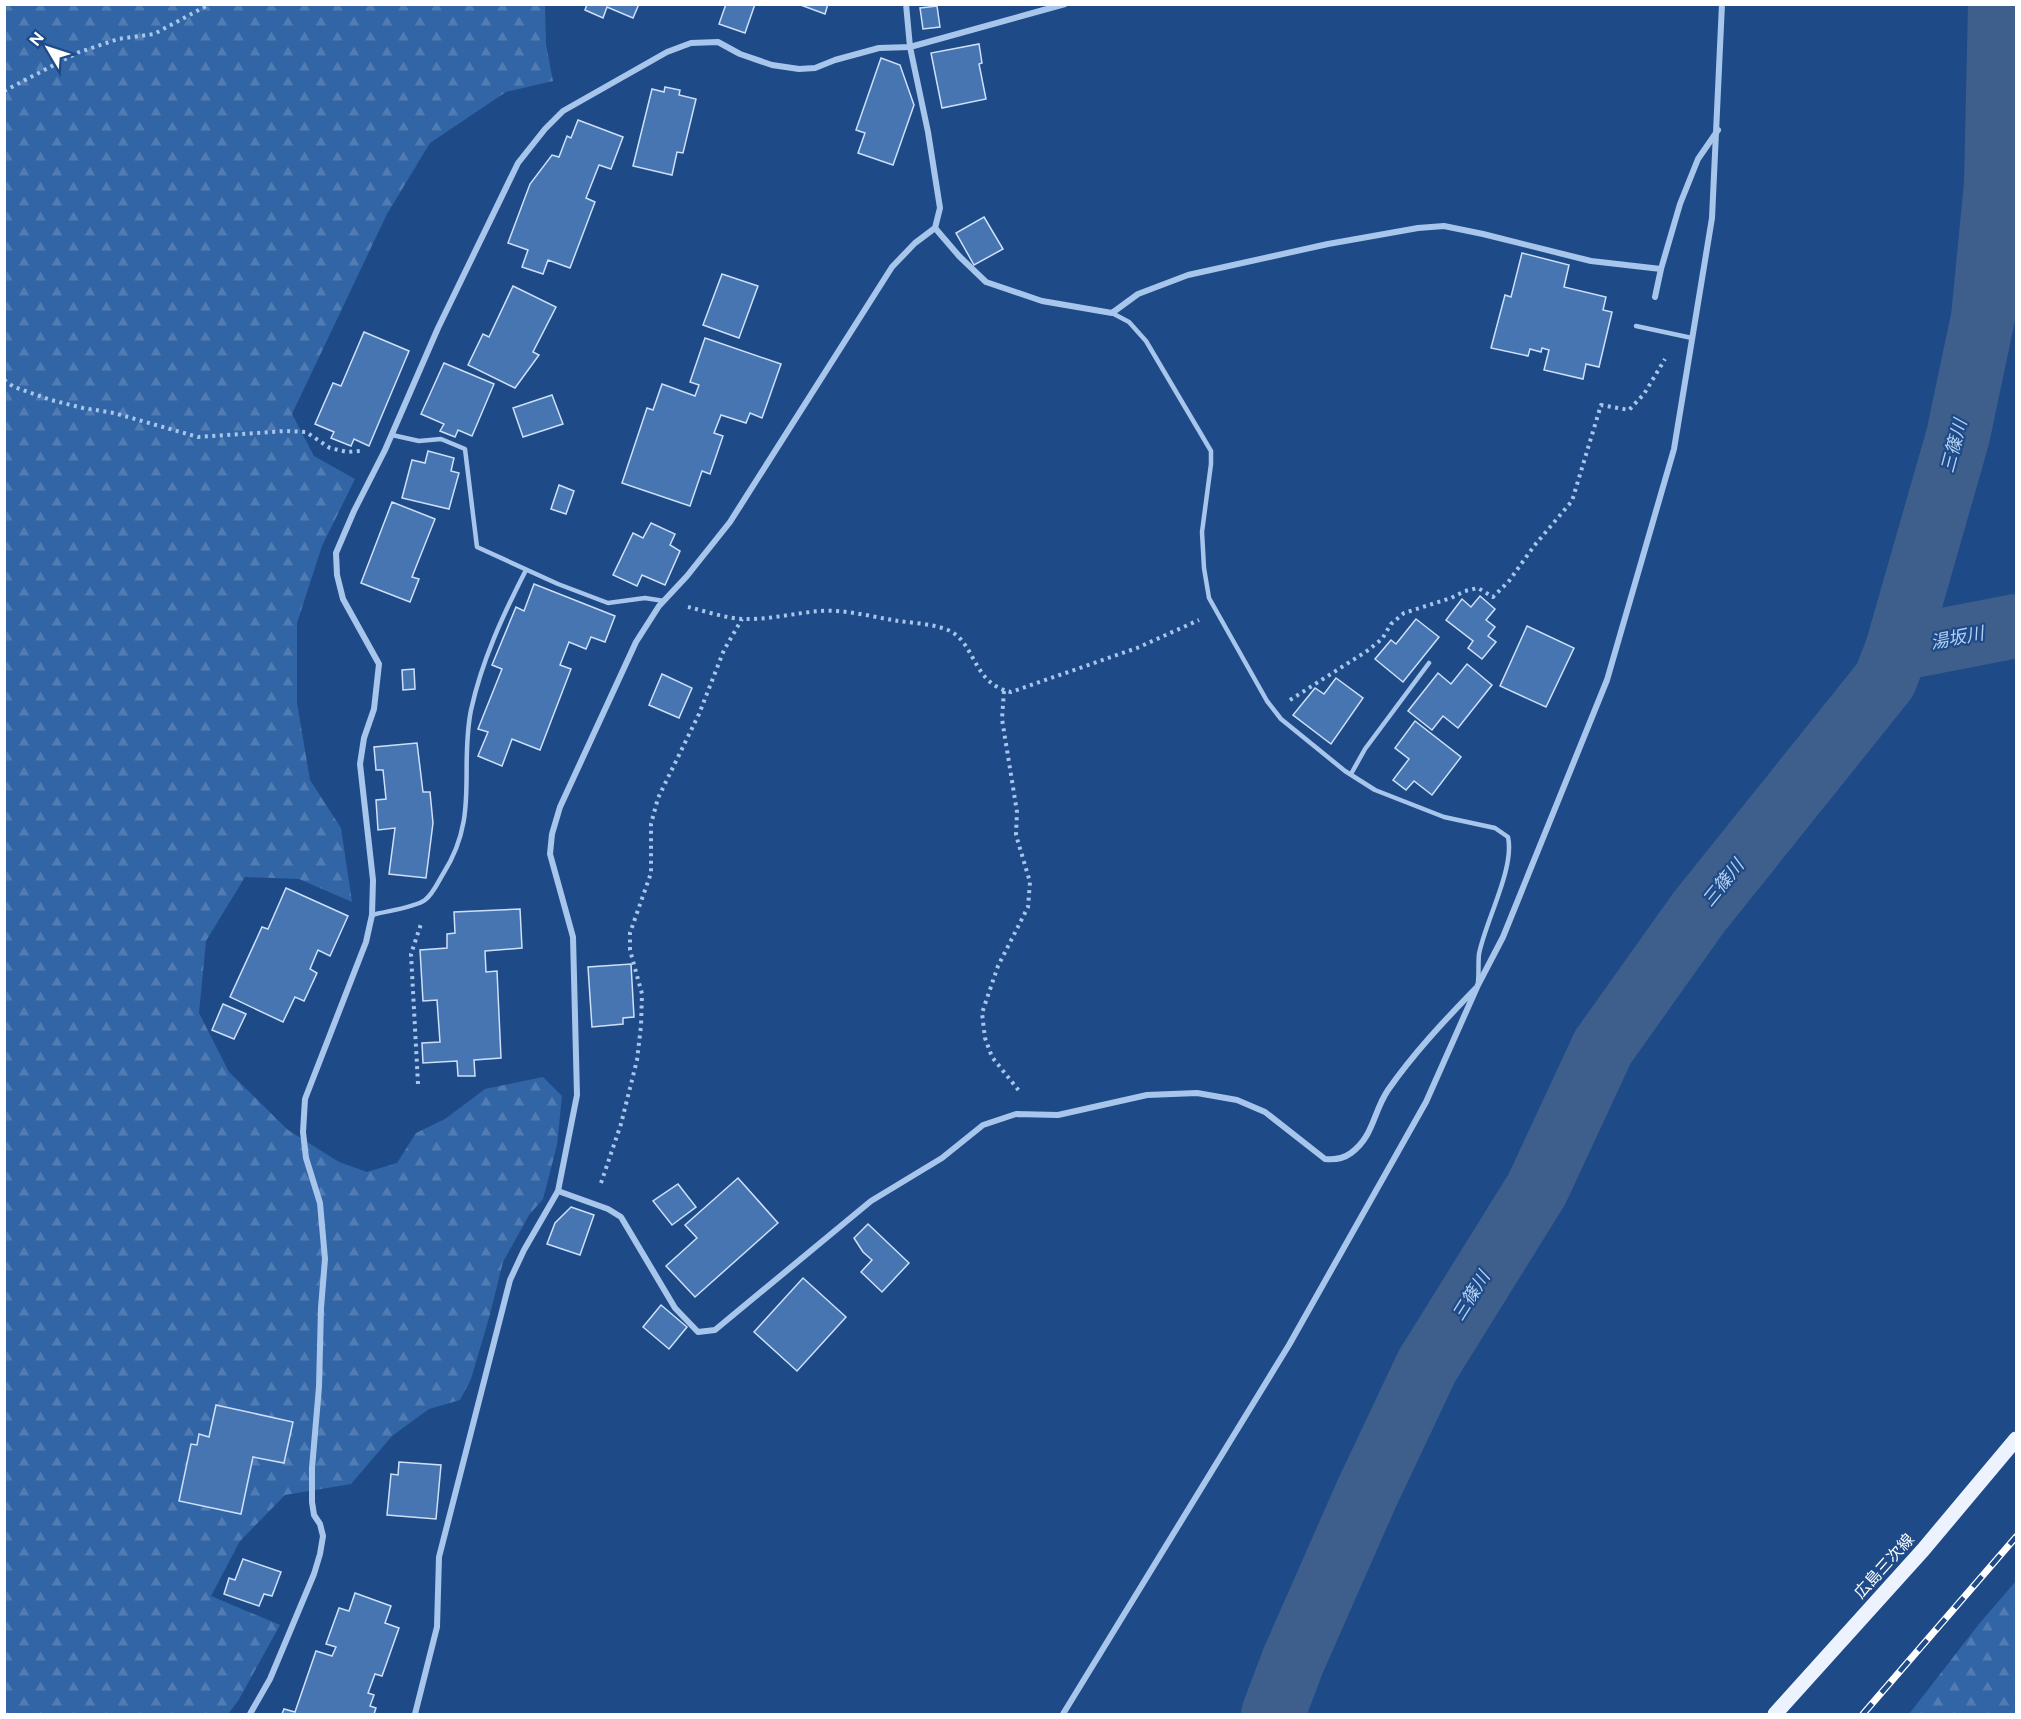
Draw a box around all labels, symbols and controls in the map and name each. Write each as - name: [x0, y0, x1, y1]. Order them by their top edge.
- north arrow: [18, 18, 78, 78]
- text: N: [25, 28, 48, 50]
- water label: 三篠川: [1936, 415, 1972, 475]
- water label: 湯坂川: [1928, 622, 1988, 654]
- water label: 三篠川: [1697, 854, 1750, 911]
- water label: 三篠川: [1447, 1266, 1496, 1325]
- street label: 広島三次線: [1850, 1530, 1918, 1602]

